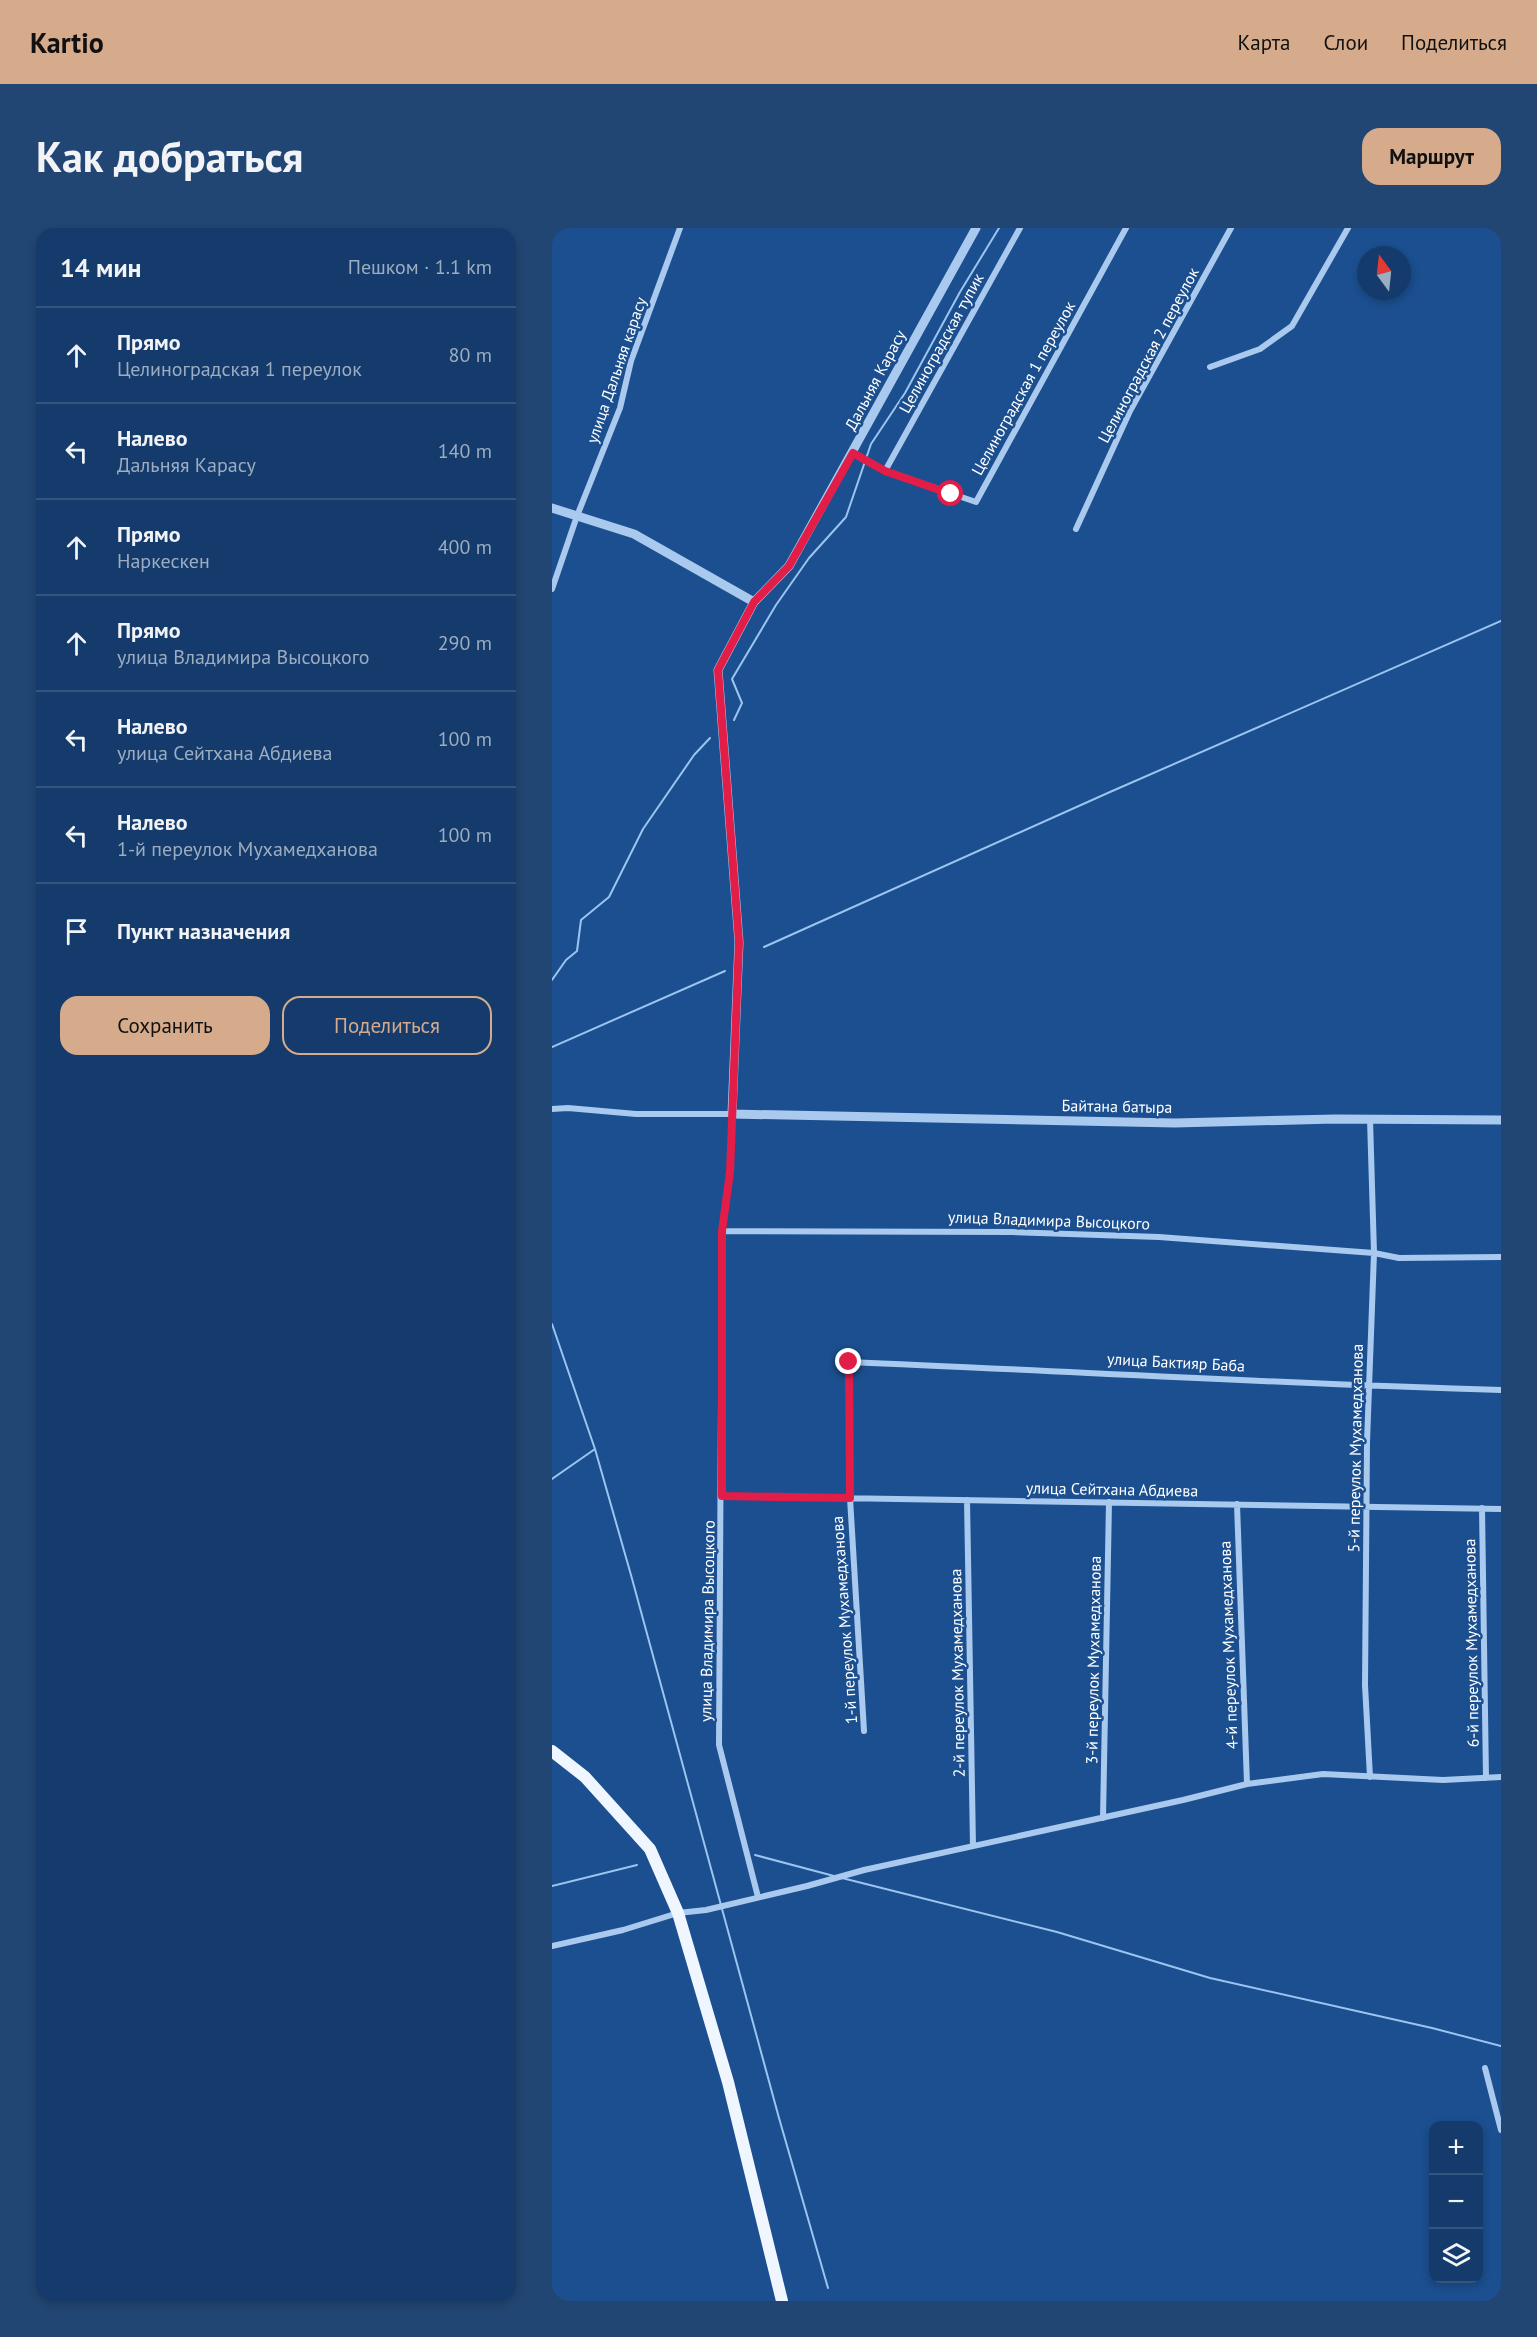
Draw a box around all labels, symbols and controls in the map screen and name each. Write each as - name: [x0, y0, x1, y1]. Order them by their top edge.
- text: Kartio: [30, 24, 104, 61]
- text: Карта: [1237, 29, 1290, 56]
- text: Слои: [1323, 29, 1368, 56]
- text: Поделиться: [1401, 29, 1507, 56]
- button: Маршрут: [1362, 128, 1501, 185]
- text: Как добраться: [36, 129, 303, 184]
- north arrow: [1357, 246, 1411, 300]
- text: 14 мин: [60, 251, 142, 284]
- text: Пешком · 1.1 km: [348, 254, 492, 280]
- street label: Целиноградская 2 переулок: [1093, 264, 1203, 446]
- street label: Целиноградская тупик: [894, 269, 988, 416]
- street label: улица Дальняя карасу: [582, 294, 651, 446]
- street label: Целиноградская 1 переулок: [967, 297, 1079, 479]
- street label: Дальняя Карасу: [840, 326, 910, 434]
- text: Прямо: [117, 328, 180, 356]
- icon: ahead: [60, 339, 93, 372]
- text: 80 m: [449, 342, 492, 368]
- text: Целиноградская 1 переулок: [117, 356, 362, 382]
- text: Налево: [117, 424, 188, 452]
- icon: left: [60, 435, 93, 468]
- text: 140 m: [438, 438, 492, 464]
- text: Дальняя Карасу: [117, 452, 256, 478]
- route start: [937, 480, 963, 506]
- text: Прямо: [117, 520, 180, 548]
- icon: ahead: [60, 531, 93, 564]
- text: 400 m: [438, 534, 492, 560]
- text: Наркескен: [117, 548, 210, 574]
- text: Прямо: [117, 616, 180, 644]
- icon: ahead: [60, 627, 93, 660]
- text: 290 m: [438, 630, 492, 656]
- text: улица Владимира Высоцкого: [117, 644, 370, 670]
- text: Налево: [117, 712, 188, 740]
- icon: left: [60, 723, 93, 756]
- text: 100 m: [438, 726, 492, 752]
- text: улица Сейтхана Абдиева: [117, 740, 333, 766]
- text: Налево: [117, 808, 188, 836]
- icon: left: [60, 819, 93, 852]
- text: 100 m: [438, 822, 492, 848]
- text: 1-й переулок Мухамедханова: [117, 836, 378, 862]
- icon: arrive: [60, 915, 93, 948]
- text: Пункт назначения: [117, 917, 290, 945]
- button: Сохранить: [60, 996, 270, 1055]
- button: Поделиться: [282, 996, 492, 1055]
- street label: Байтана батыра: [1062, 1095, 1172, 1117]
- street label: улица Владимира Высоцкого: [948, 1206, 1150, 1234]
- street label: 5-й переулок Мухамедханова: [1343, 1343, 1367, 1553]
- route end: [835, 1348, 861, 1374]
- street label: улица Бактияр Баба: [1106, 1348, 1246, 1376]
- street label: улица Сейтхана Абдиева: [1026, 1477, 1198, 1501]
- street label: 1-й переулок Мухамедханова: [827, 1515, 861, 1725]
- street label: улица Владимира Высоцкого: [695, 1520, 719, 1722]
- street label: 6-й переулок Мухамедханова: [1459, 1538, 1483, 1748]
- street label: 4-й переулок Мухамедханова: [1214, 1540, 1242, 1750]
- street label: 3-й переулок Мухамедханова: [1081, 1555, 1105, 1765]
- street label: 2-й переулок Мухамедханова: [945, 1568, 969, 1778]
- map controls: [1429, 2121, 1483, 2283]
- button: +: [1429, 2121, 1483, 2175]
- button: −: [1429, 2175, 1483, 2229]
- button: layers: [1429, 2229, 1483, 2283]

